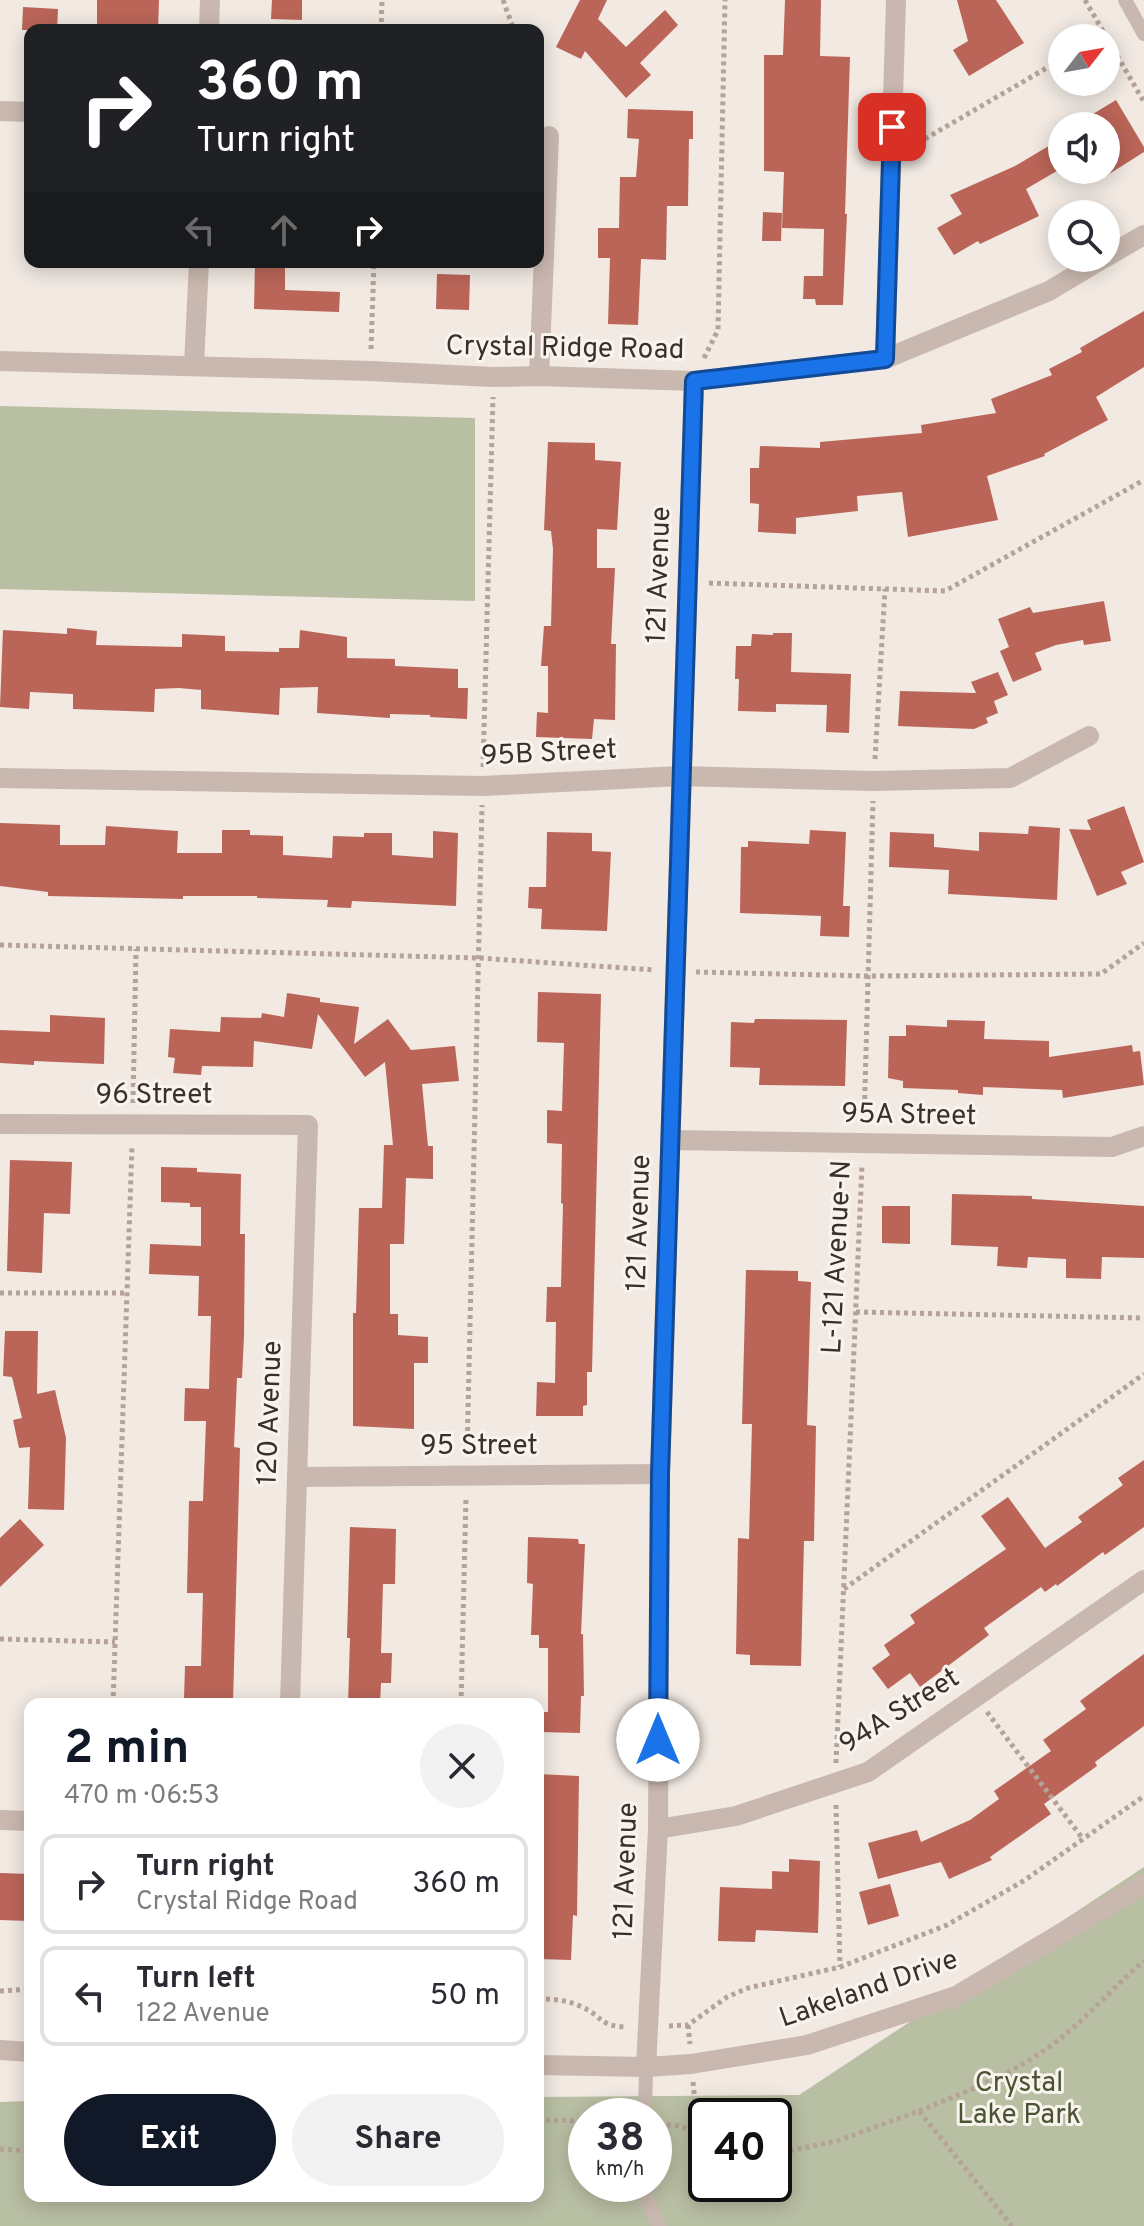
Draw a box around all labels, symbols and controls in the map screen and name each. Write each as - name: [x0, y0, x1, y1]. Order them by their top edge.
- north arrow: [1048, 24, 1120, 96]
- map controls: [1048, 24, 1120, 272]
- text: 360 m: [196, 50, 364, 120]
- icon: right: [64, 56, 168, 160]
- pin: [858, 93, 926, 161]
- icon: arrive: [870, 105, 914, 149]
- button: sound: [1048, 112, 1120, 184]
- text: Turn right: [196, 119, 355, 165]
- button: search: [1048, 200, 1120, 272]
- icon: left: [178, 208, 222, 252]
- icon: ahead: [262, 208, 306, 252]
- icon: right: [346, 208, 390, 252]
- street label: Crystal Ridge Road: [445, 329, 685, 369]
- street label: 121 Avenue: [640, 506, 680, 644]
- street label: 95B Street: [480, 732, 618, 776]
- street label: 96 Street: [95, 1078, 213, 1114]
- street label: 95A Street: [841, 1097, 977, 1135]
- street label: 121 Avenue: [620, 1154, 660, 1292]
- street label: L-121 Avenue-N: [815, 1159, 861, 1355]
- street label: 120 Avenue: [250, 1340, 292, 1486]
- street label: 95 Street: [420, 1429, 538, 1465]
- street label: 94A Street: [833, 1661, 967, 1763]
- position arrow: [616, 1698, 700, 1782]
- text: 2 min: [64, 1720, 189, 1780]
- button: close: [420, 1724, 504, 1808]
- text: 470 m · 06:53: [64, 1780, 220, 1813]
- street label: 121 Avenue: [607, 1802, 647, 1940]
- text: Turn right: [136, 1849, 274, 1886]
- icon: right: [68, 1862, 112, 1906]
- text: 360 m: [412, 1866, 500, 1903]
- text: Crystal Ridge Road: [136, 1886, 358, 1919]
- street label: Lakeland Drive: [775, 1943, 963, 2037]
- text: Turn left: [136, 1961, 256, 1998]
- icon: left: [68, 1974, 112, 2018]
- text: 50 m: [430, 1978, 500, 2015]
- text: 122 Avenue: [136, 1998, 270, 2031]
- park label: Crystal Lake Park: [957, 2066, 1081, 2134]
- button: Exit: [64, 2094, 276, 2186]
- button: Share: [292, 2094, 504, 2186]
- speed limit sign: 40: [688, 2098, 792, 2202]
- text: 38: [595, 2115, 645, 2165]
- text: km/h: [596, 2157, 644, 2183]

